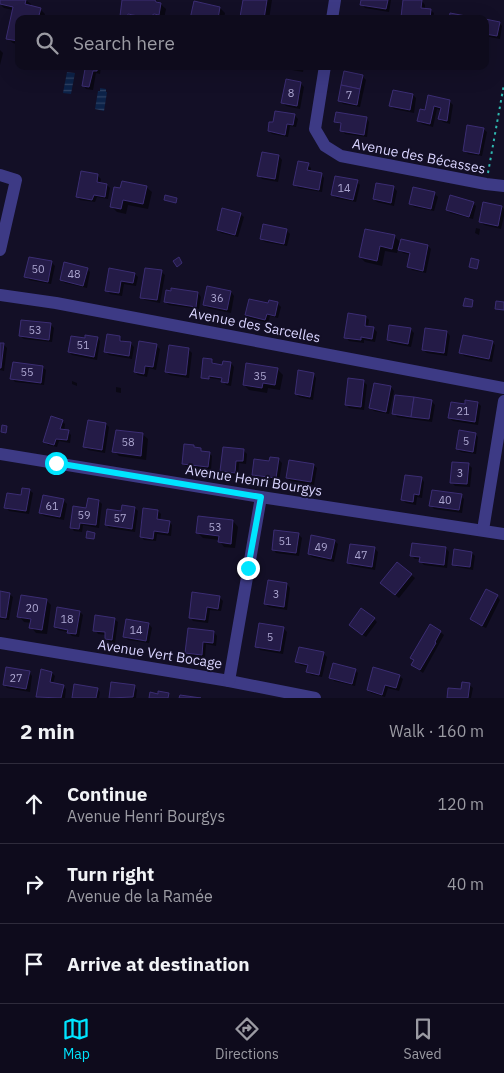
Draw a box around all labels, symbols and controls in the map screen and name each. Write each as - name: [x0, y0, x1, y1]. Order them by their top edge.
- search box: [15, 15, 489, 70]
- icon: search: [33, 29, 61, 57]
- text: Search here: [73, 31, 175, 55]
- house number: 8: [288, 86, 294, 100]
- house number: 7: [346, 88, 352, 102]
- street label: Avenue des Bécasses: [351, 134, 487, 178]
- house number: 14: [337, 181, 351, 195]
- house number: 50: [31, 262, 45, 276]
- house number: 48: [67, 267, 81, 281]
- house number: 36: [210, 291, 224, 305]
- street label: Avenue des Sarcelles: [188, 303, 322, 347]
- house number: 53: [28, 323, 42, 337]
- house number: 51: [76, 338, 90, 352]
- house number: 55: [20, 365, 34, 379]
- house number: 35: [253, 369, 267, 383]
- house number: 21: [456, 404, 470, 418]
- house number: 5: [463, 434, 469, 448]
- house number: 58: [121, 435, 135, 449]
- route start: [45, 452, 68, 475]
- street label: Avenue Henri Bourgys: [184, 460, 324, 500]
- house number: 3: [457, 466, 463, 480]
- house number: 40: [438, 493, 452, 507]
- house number: 61: [45, 499, 59, 513]
- house number: 59: [77, 508, 91, 522]
- house number: 57: [113, 511, 127, 525]
- house number: 53: [208, 520, 222, 534]
- house number: 51: [278, 534, 292, 548]
- house number: 49: [314, 540, 328, 554]
- house number: 47: [354, 548, 368, 562]
- route end: [237, 557, 260, 580]
- house number: 3: [273, 587, 279, 601]
- house number: 20: [25, 601, 39, 615]
- house number: 18: [60, 612, 74, 626]
- house number: 14: [129, 623, 143, 637]
- house number: 5: [267, 630, 273, 644]
- street label: Avenue Vert Bocage: [96, 635, 224, 673]
- house number: 27: [9, 671, 23, 685]
- text: 2 min: [20, 717, 75, 745]
- text: Walk · 160 m: [389, 721, 484, 741]
- text: Continue: [67, 782, 147, 806]
- icon: ahead: [20, 790, 48, 818]
- text: 120 m: [437, 794, 484, 814]
- text: Avenue Henri Bourgys: [67, 806, 225, 826]
- text: Turn right: [67, 862, 154, 886]
- icon: right: [20, 870, 48, 898]
- text: 40 m: [447, 874, 484, 894]
- text: Avenue de la Ramée: [67, 886, 213, 906]
- icon: arrive: [20, 950, 48, 978]
- text: Arrive at destination: [67, 952, 250, 976]
- tab: Map: [62, 1015, 90, 1063]
- tab: Directions: [215, 1015, 279, 1063]
- tab: Saved: [404, 1015, 442, 1063]

